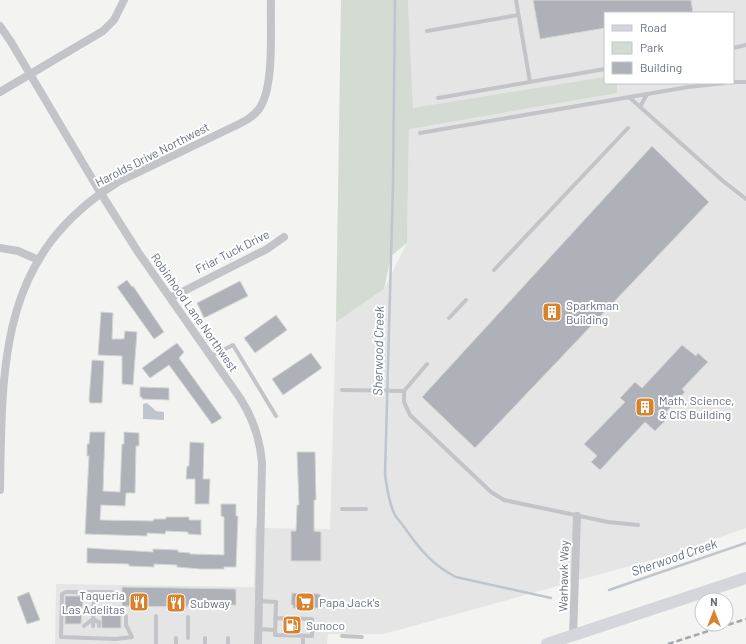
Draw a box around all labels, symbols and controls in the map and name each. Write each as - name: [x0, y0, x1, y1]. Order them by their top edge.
- legend: [604, 12, 734, 84]
- text: Road: [640, 20, 667, 34]
- text: Park: [640, 40, 664, 54]
- text: Building: [640, 60, 682, 74]
- street label: Harolds Drive Northwest: [93, 119, 211, 189]
- street label: Friar Tuck Drive: [193, 226, 271, 276]
- street label: Robinhood Lane Northwest: [149, 250, 241, 374]
- place label: Sparkman Building: [566, 298, 619, 326]
- building icon: Sparkman Building: [541, 301, 563, 323]
- water label: Sherwood Creek: [369, 305, 387, 396]
- place label: Math, Science, & CIS Building: [659, 393, 734, 421]
- building icon: Math, Science, & CIS Building: [634, 396, 656, 418]
- water label: Sherwood Creek: [629, 535, 720, 579]
- street label: Warhawk Way: [555, 540, 571, 612]
- place label: Taqueria Las Adelitas: [62, 588, 125, 616]
- restaurant icon: Taqueria Las Adelitas: [128, 591, 150, 613]
- supermarket icon: Papa Jack's: [294, 591, 316, 613]
- restaurant icon: Subway: [165, 592, 187, 614]
- north arrow: [694, 592, 734, 632]
- place label: Papa Jack's: [319, 595, 380, 609]
- text: N: [710, 595, 718, 608]
- place label: Subway: [190, 596, 230, 610]
- fuel station icon: Sunoco: [281, 614, 303, 636]
- place label: Sunoco: [306, 618, 345, 632]

